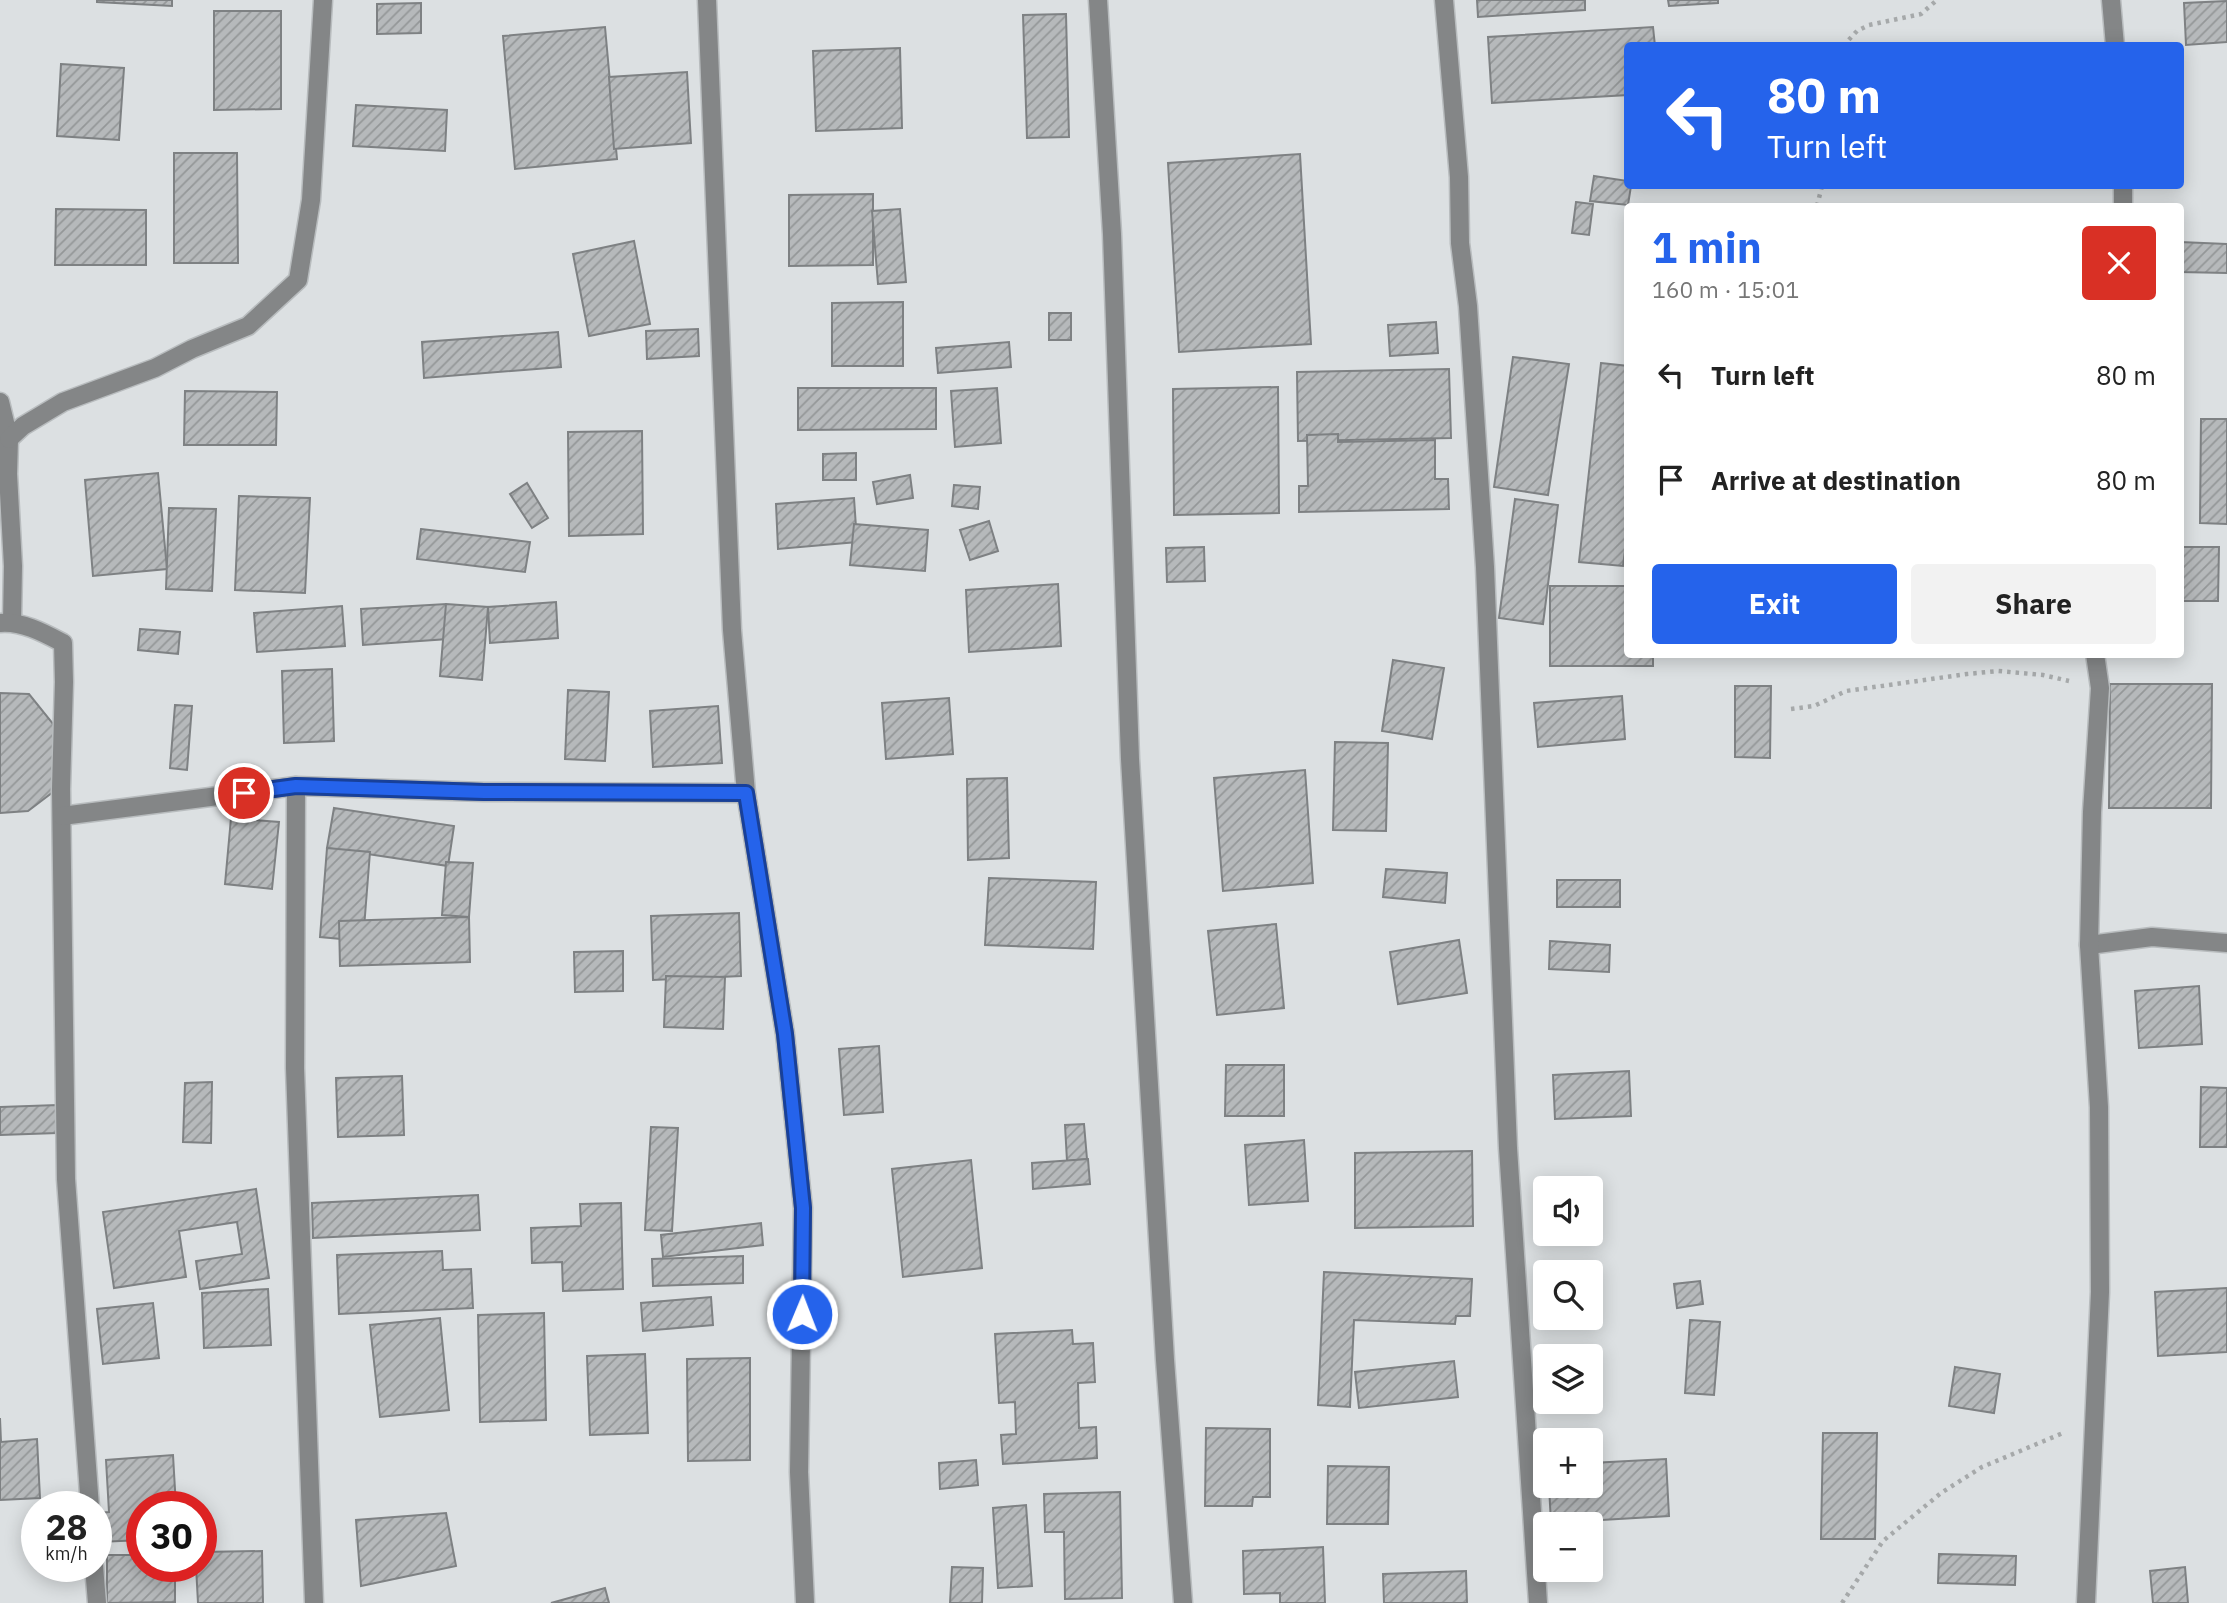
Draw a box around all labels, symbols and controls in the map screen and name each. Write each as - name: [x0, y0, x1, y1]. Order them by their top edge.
- text: 80 m: [1767, 63, 1881, 126]
- icon: left: [1652, 70, 1743, 161]
- text: Turn left: [1767, 125, 1887, 167]
- text: 1 min: [1652, 220, 1762, 275]
- button: close: [2082, 226, 2156, 300]
- text: 160 m · 15:01: [1652, 274, 1799, 304]
- icon: left: [1652, 356, 1690, 394]
- text: Turn left: [1711, 358, 1814, 392]
- text: 80 m: [2096, 358, 2156, 392]
- icon: arrive: [1652, 461, 1690, 499]
- text: Arrive at destination: [1711, 463, 1961, 497]
- text: 80 m: [2096, 463, 2156, 497]
- button: Exit: [1652, 564, 1897, 644]
- button: Share: [1911, 564, 2156, 644]
- pin: [214, 763, 274, 823]
- icon: arrive: [225, 774, 263, 812]
- map controls: [1533, 1176, 1603, 1582]
- button: sound: [1533, 1176, 1603, 1246]
- button: search: [1533, 1260, 1603, 1330]
- position arrow: [765, 1277, 839, 1351]
- button: layers: [1533, 1344, 1603, 1414]
- button: +: [1533, 1428, 1603, 1498]
- speed limit sign: 30: [126, 1491, 217, 1582]
- text: 28: [45, 1504, 88, 1550]
- button: −: [1533, 1512, 1603, 1582]
- text: km/h: [45, 1542, 88, 1565]

